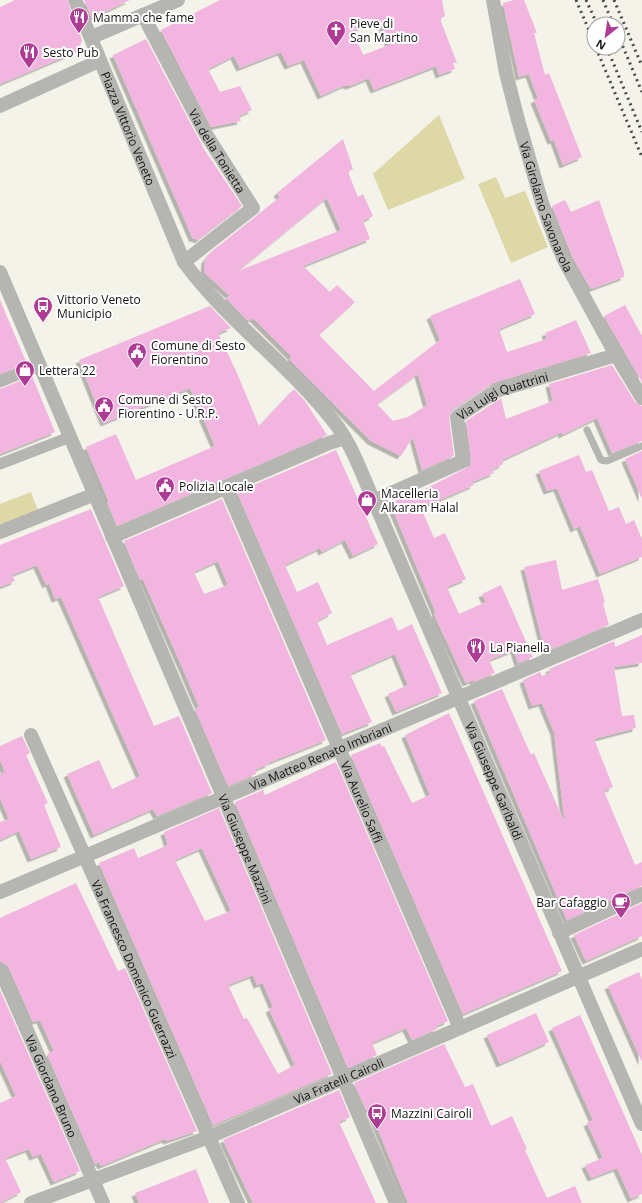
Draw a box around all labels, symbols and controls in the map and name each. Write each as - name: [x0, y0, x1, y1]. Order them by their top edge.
- restaurant icon: Mamma che fame: [68, 6, 90, 34]
- place label: Mamma che fame: [93, 9, 194, 26]
- place label: Pieve di San Martino: [350, 15, 418, 46]
- north arrow: [586, 16, 626, 56]
- church icon: Pieve di San Martino: [325, 19, 347, 47]
- text: N: [593, 36, 608, 54]
- restaurant icon: Sesto Pub: [18, 41, 40, 69]
- place label: Sesto Pub: [43, 44, 99, 61]
- street label: Piazza Vittorio Veneto: [97, 69, 160, 188]
- street label: Via della Tonietta: [185, 106, 250, 196]
- street label: Via Girolamo Savonarola: [516, 139, 577, 275]
- place label: Vittorio Veneto Municipio: [57, 291, 141, 322]
- bus stop icon: Vittorio Veneto Municipio: [32, 295, 54, 323]
- place label: Comune di Sesto Fiorentino: [151, 337, 245, 368]
- public building icon: Comune di Sesto Fiorentino: [126, 341, 148, 369]
- shop icon: Lettera 22: [14, 359, 36, 387]
- place label: Lettera 22: [39, 362, 96, 379]
- street label: Via Luigi Quattrini: [453, 367, 550, 423]
- place label: Comune di Sesto Fiorentino - U.R.P.: [118, 391, 218, 422]
- public building icon: Comune di Sesto Fiorentino - U.R.P.: [93, 395, 115, 423]
- public building icon: Polizia Locale: [154, 475, 176, 503]
- place label: Polizia Locale: [179, 478, 254, 495]
- place label: Macelleria Alkaram Halal: [381, 485, 459, 516]
- shop icon: Macelleria Alkaram Halal: [356, 489, 378, 517]
- restaurant icon: La Pianella: [465, 636, 487, 664]
- place label: La Pianella: [490, 639, 550, 656]
- street label: Via Matteo Renato Imbriani: [247, 719, 394, 794]
- street label: Via Giuseppe Garibaldi: [462, 719, 527, 843]
- street label: Via Aurelio Saffi: [337, 758, 387, 845]
- street label: Via Giuseppe Mazzini: [214, 791, 276, 907]
- street label: Via Francesco Domenico Guerrazzi: [88, 877, 181, 1061]
- cafe icon: Bar Cafaggio: [610, 891, 632, 919]
- place label: Bar Cafaggio: [536, 894, 607, 911]
- street label: Via Giordano Bruno: [22, 1032, 82, 1140]
- street label: Via Fratelli Cairoli: [291, 1054, 386, 1108]
- bus stop icon: Mazzini Cairoli: [366, 1102, 388, 1130]
- place label: Mazzini Cairoli: [391, 1105, 472, 1122]

